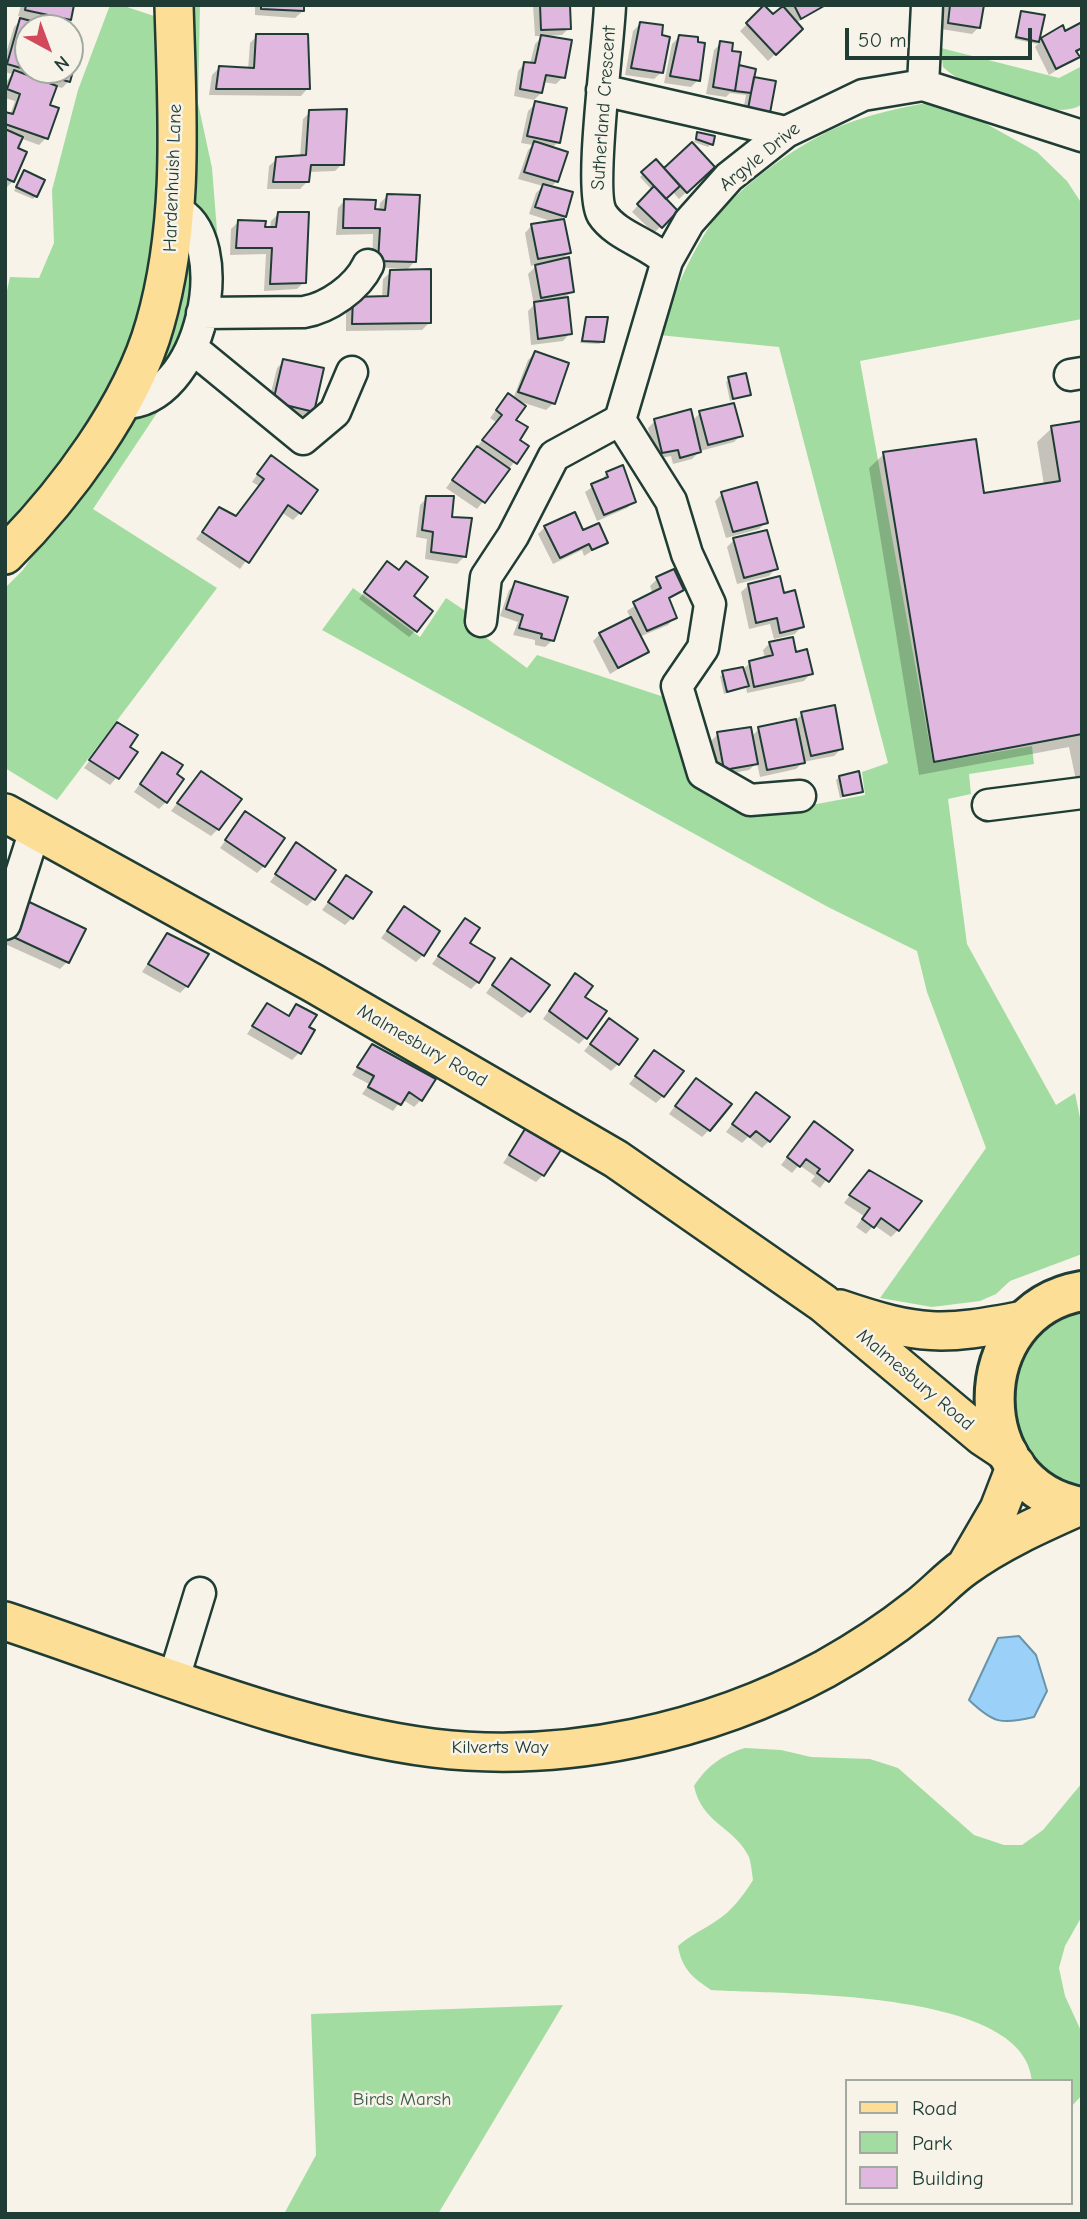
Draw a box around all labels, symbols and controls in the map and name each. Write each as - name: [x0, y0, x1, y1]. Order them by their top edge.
- north arrow: [14, 14, 84, 84]
- scale bar: [849, 14, 1036, 58]
- street label: Sutherland Crescent: [587, 25, 621, 191]
- text: 50 m: [858, 28, 907, 52]
- text: N: [50, 51, 73, 76]
- street label: Hardenhuish Lane: [159, 104, 187, 252]
- street label: Argyle Drive: [715, 117, 805, 197]
- street label: Malmesbury Road: [353, 1000, 491, 1092]
- street label: Malmesbury Road: [852, 1324, 978, 1436]
- street label: Kilverts Way: [452, 1737, 548, 1759]
- legend: [846, 2079, 1073, 2205]
- park label: Birds Marsh: [353, 2089, 451, 2111]
- text: Road: [912, 2096, 957, 2120]
- text: Park: [912, 2131, 952, 2155]
- text: Building: [912, 2166, 984, 2190]

